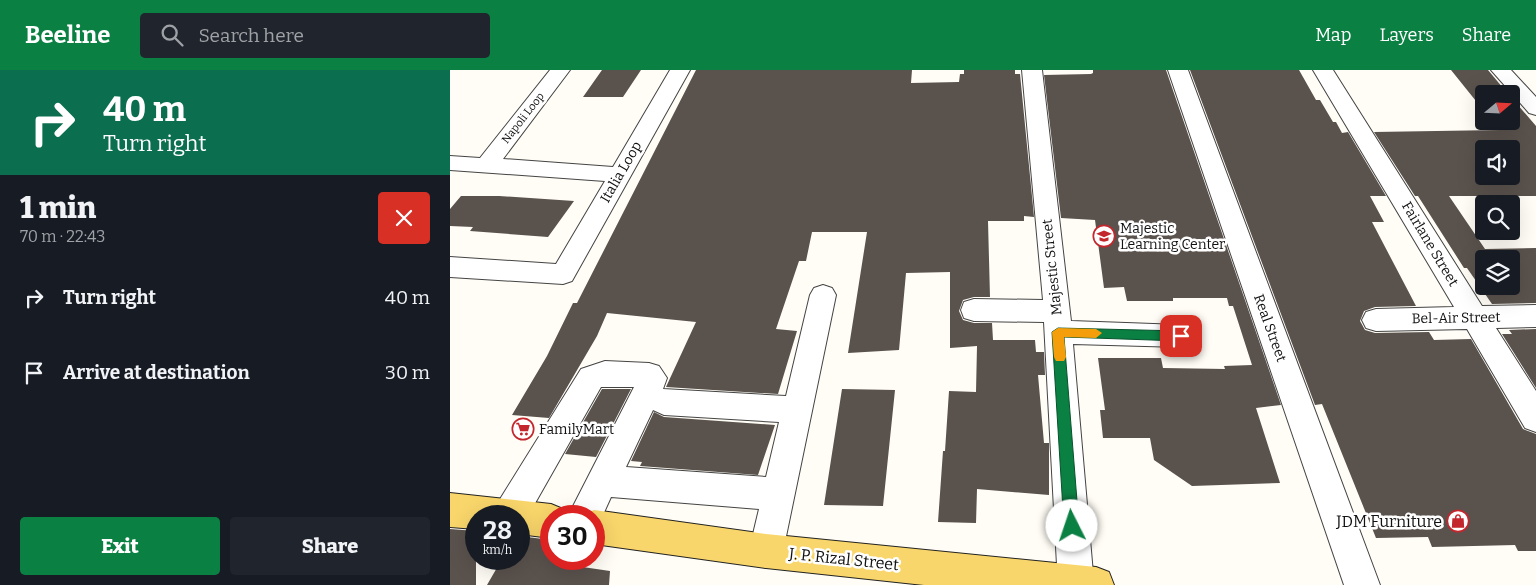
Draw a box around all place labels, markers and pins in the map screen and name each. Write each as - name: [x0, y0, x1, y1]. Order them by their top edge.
- place label: Majestic Learning Center: [1120, 220, 1225, 253]
- school or university icon: Majestic Learning Center: [1092, 224, 1116, 248]
- pin: [1160, 315, 1202, 357]
- supermarket icon: FamilyMart: [511, 417, 535, 441]
- place label: FamilyMart: [539, 421, 614, 438]
- shop icon: JDM Furniture: [1446, 509, 1470, 533]
- place label: JDM Furniture: [1335, 512, 1442, 531]

